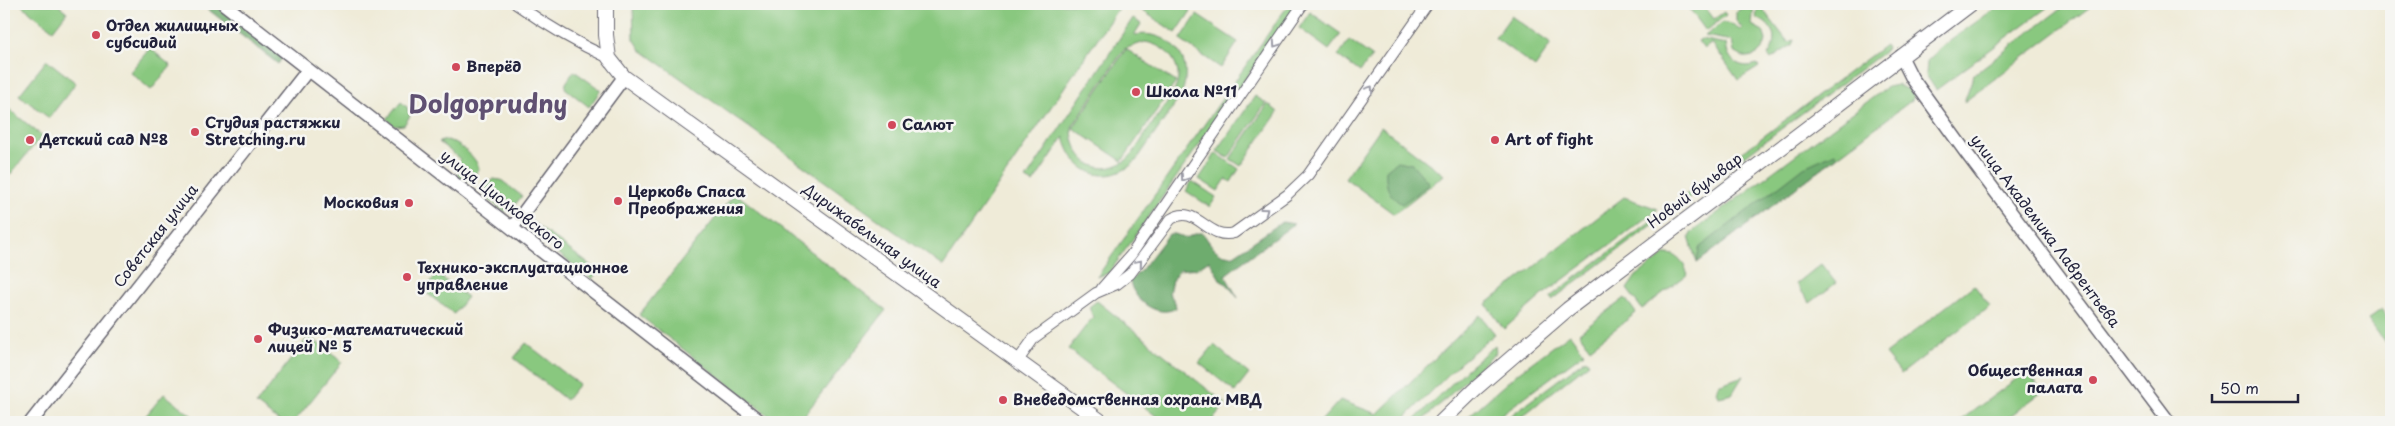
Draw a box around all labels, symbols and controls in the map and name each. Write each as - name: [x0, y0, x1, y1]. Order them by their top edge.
- place label: Отдел жилищных субсидий: [106, 13, 239, 53]
- marker: Отдел жилищных субсидий: [90, 29, 102, 41]
- one-way arrow: [1273, 38, 1282, 48]
- place label: Вперёд: [466, 54, 521, 77]
- marker: Вперёд: [450, 61, 462, 73]
- place label: Школа №11: [1146, 79, 1237, 102]
- district label: Dolgoprudny: [408, 84, 568, 122]
- one-way arrow: [1364, 85, 1373, 95]
- marker: Школа №11: [1130, 86, 1142, 98]
- place label: Студия растяжки Stretching.ru: [205, 110, 341, 150]
- place label: Салют: [902, 112, 955, 135]
- marker: Салют: [886, 119, 898, 131]
- marker: Студия растяжки Stretching.ru: [189, 126, 201, 138]
- place label: Детский сад №8: [39, 127, 168, 150]
- place label: Art of fight: [1504, 127, 1593, 150]
- street label: улица Академика Лаврентьева: [1966, 129, 2127, 332]
- marker: Детский сад №8: [24, 134, 36, 146]
- marker: Art of fight: [1489, 134, 1501, 146]
- street label: улица Циолковского: [436, 143, 570, 254]
- street label: Новый бульвар: [1642, 146, 1746, 233]
- one-way arrow: [1181, 172, 1190, 182]
- street label: Дирижабельная улица: [798, 176, 947, 293]
- street label: Советская улица: [107, 178, 203, 292]
- place label: Церковь Спаса Преображения: [628, 179, 746, 219]
- place label: Московия: [324, 190, 399, 213]
- marker: Церковь Спаса Преображения: [612, 195, 624, 207]
- marker: Московия: [403, 197, 415, 209]
- one-way arrow: [1259, 208, 1269, 217]
- place label: Технико-эксплуатационное управление: [417, 255, 629, 295]
- one-way arrow: [1134, 260, 1142, 269]
- marker: Технико-эксплуатационное управление: [401, 271, 413, 283]
- place label: Физико-математический лицей № 5: [267, 317, 463, 357]
- marker: Физико-математический лицей № 5: [252, 333, 264, 345]
- place label: Общественная палата: [1968, 358, 2084, 398]
- scale bar: [2212, 371, 2299, 403]
- marker: Общественная палата: [2087, 374, 2099, 386]
- text: 50 m: [2220, 376, 2259, 399]
- place label: Вневедомственная охрана МВД: [1013, 387, 1262, 410]
- marker: Вневедомственная охрана МВД: [997, 394, 1009, 406]

